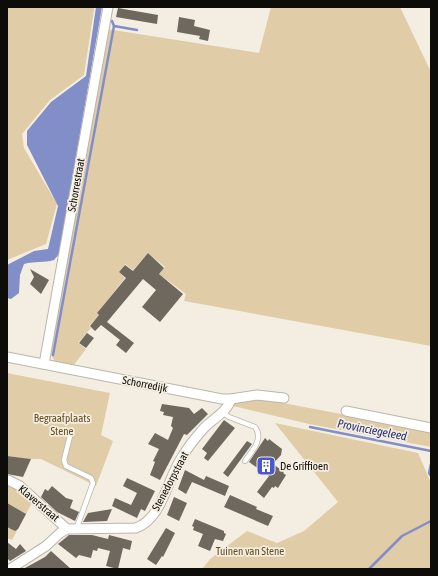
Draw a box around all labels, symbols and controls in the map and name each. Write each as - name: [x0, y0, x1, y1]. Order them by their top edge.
- street label: Schorrestraat: [65, 157, 87, 213]
- street label: Schorredijk: [121, 374, 169, 394]
- park label: Begraafplaats Stene: [34, 412, 90, 437]
- water label: Provinciegeleed: [336, 416, 408, 444]
- street label: Stenedorpstraat: [149, 449, 191, 513]
- building icon: De Griffioen: [255, 455, 277, 477]
- place label: De Griffioen: [280, 460, 328, 472]
- street label: Klaverstraat: [16, 482, 62, 524]
- park label: Tuinen van Stene: [216, 545, 284, 557]

